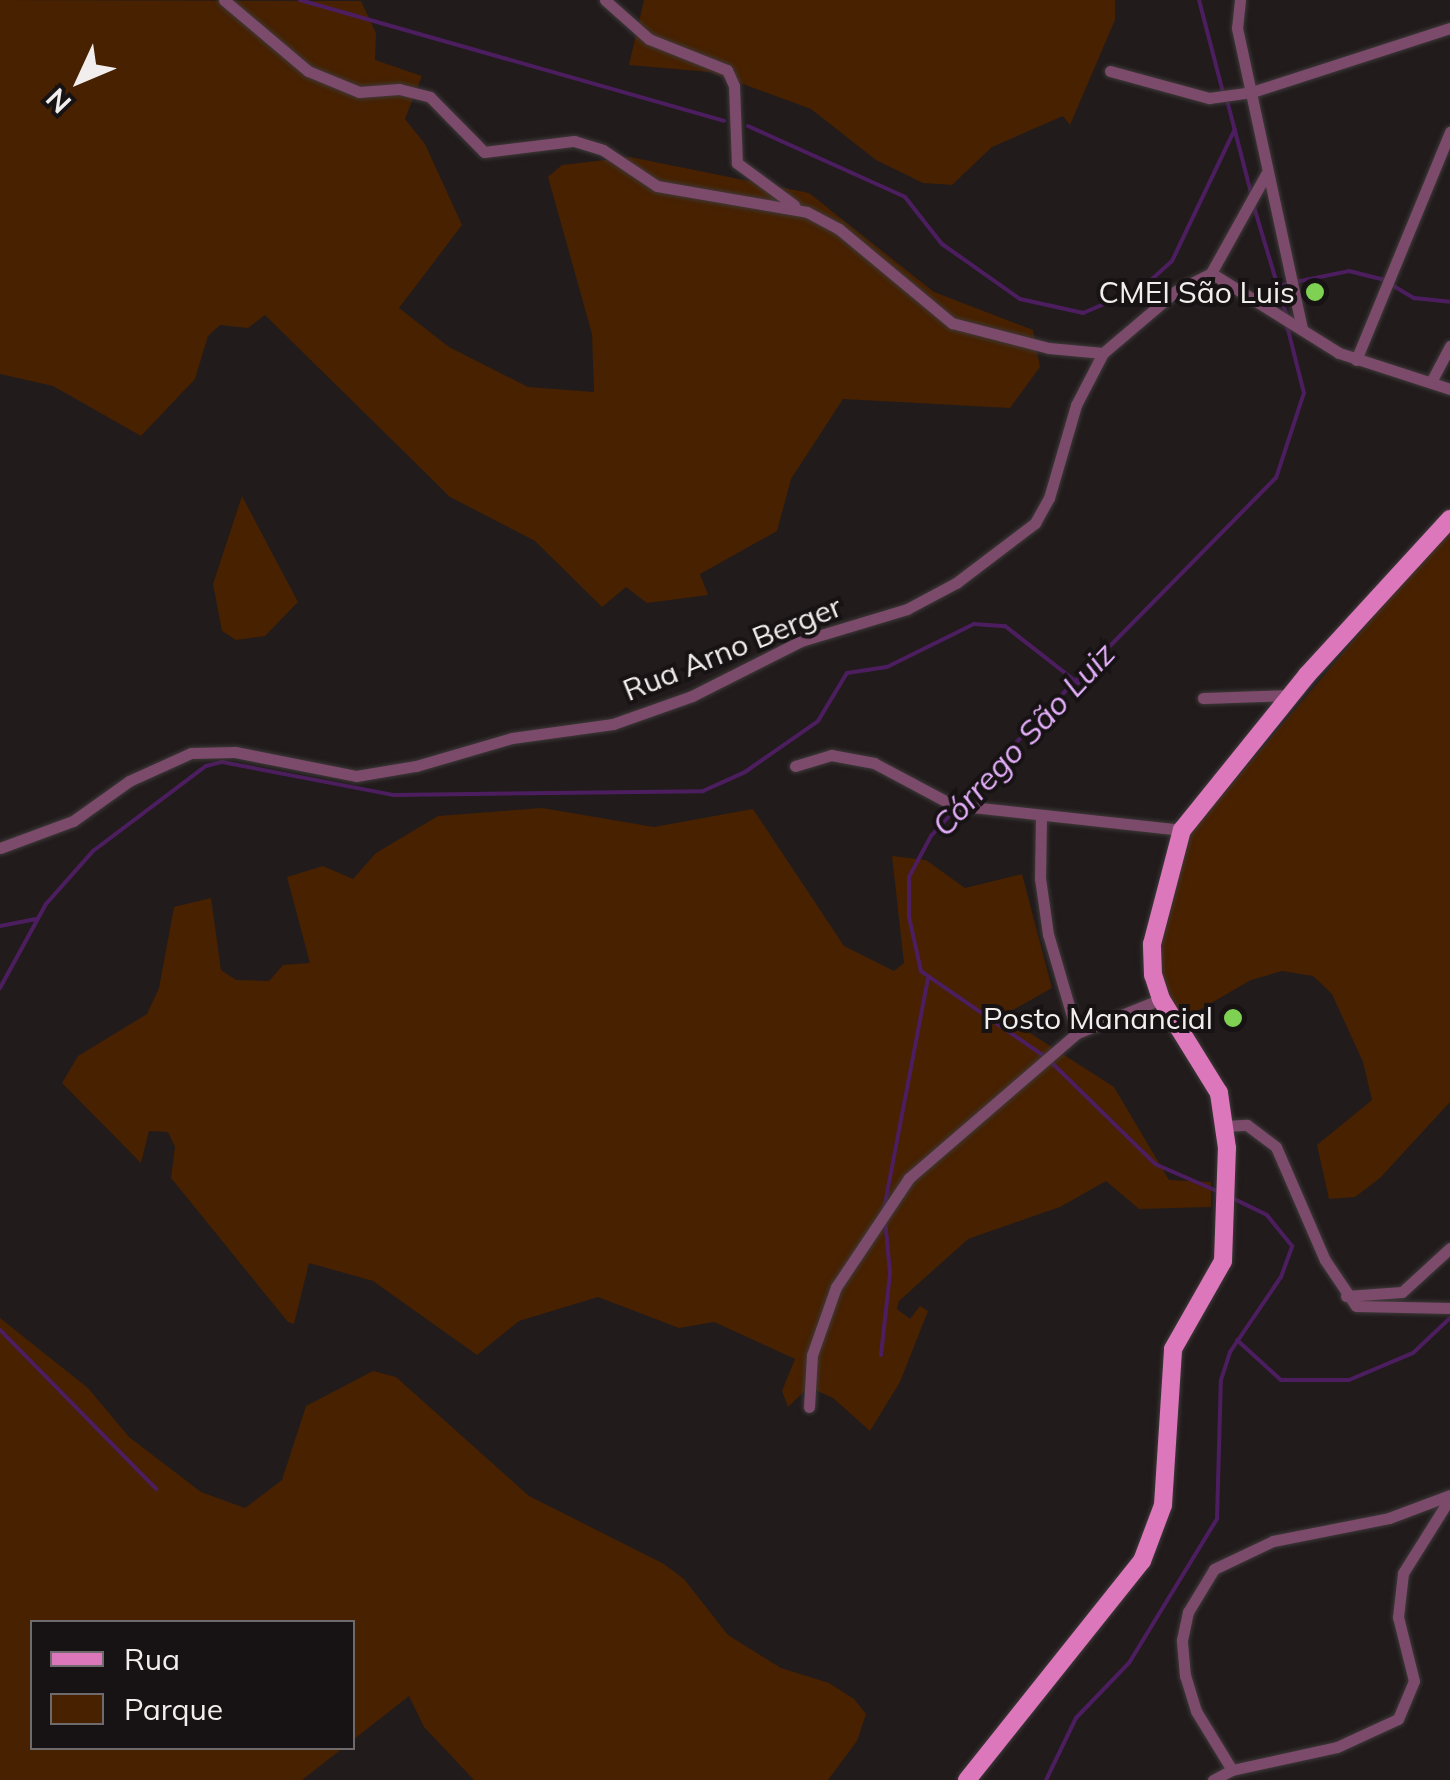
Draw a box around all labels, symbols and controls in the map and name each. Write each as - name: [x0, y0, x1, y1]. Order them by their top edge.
- north arrow: [30, 30, 130, 130]
- text: N: [38, 81, 78, 121]
- place label: CMEI São Luis: [1098, 274, 1295, 310]
- marker: CMEI São Luis: [1304, 281, 1326, 303]
- street label: Rua Arno Berger: [618, 588, 846, 708]
- water label: Córrego São Luiz: [923, 634, 1123, 844]
- place label: Posto Manancial: [983, 1000, 1213, 1036]
- marker: Posto Manancial: [1222, 1007, 1244, 1029]
- legend: [30, 1620, 355, 1750]
- text: Rua: [124, 1640, 180, 1678]
- text: Parque: [124, 1690, 223, 1728]

